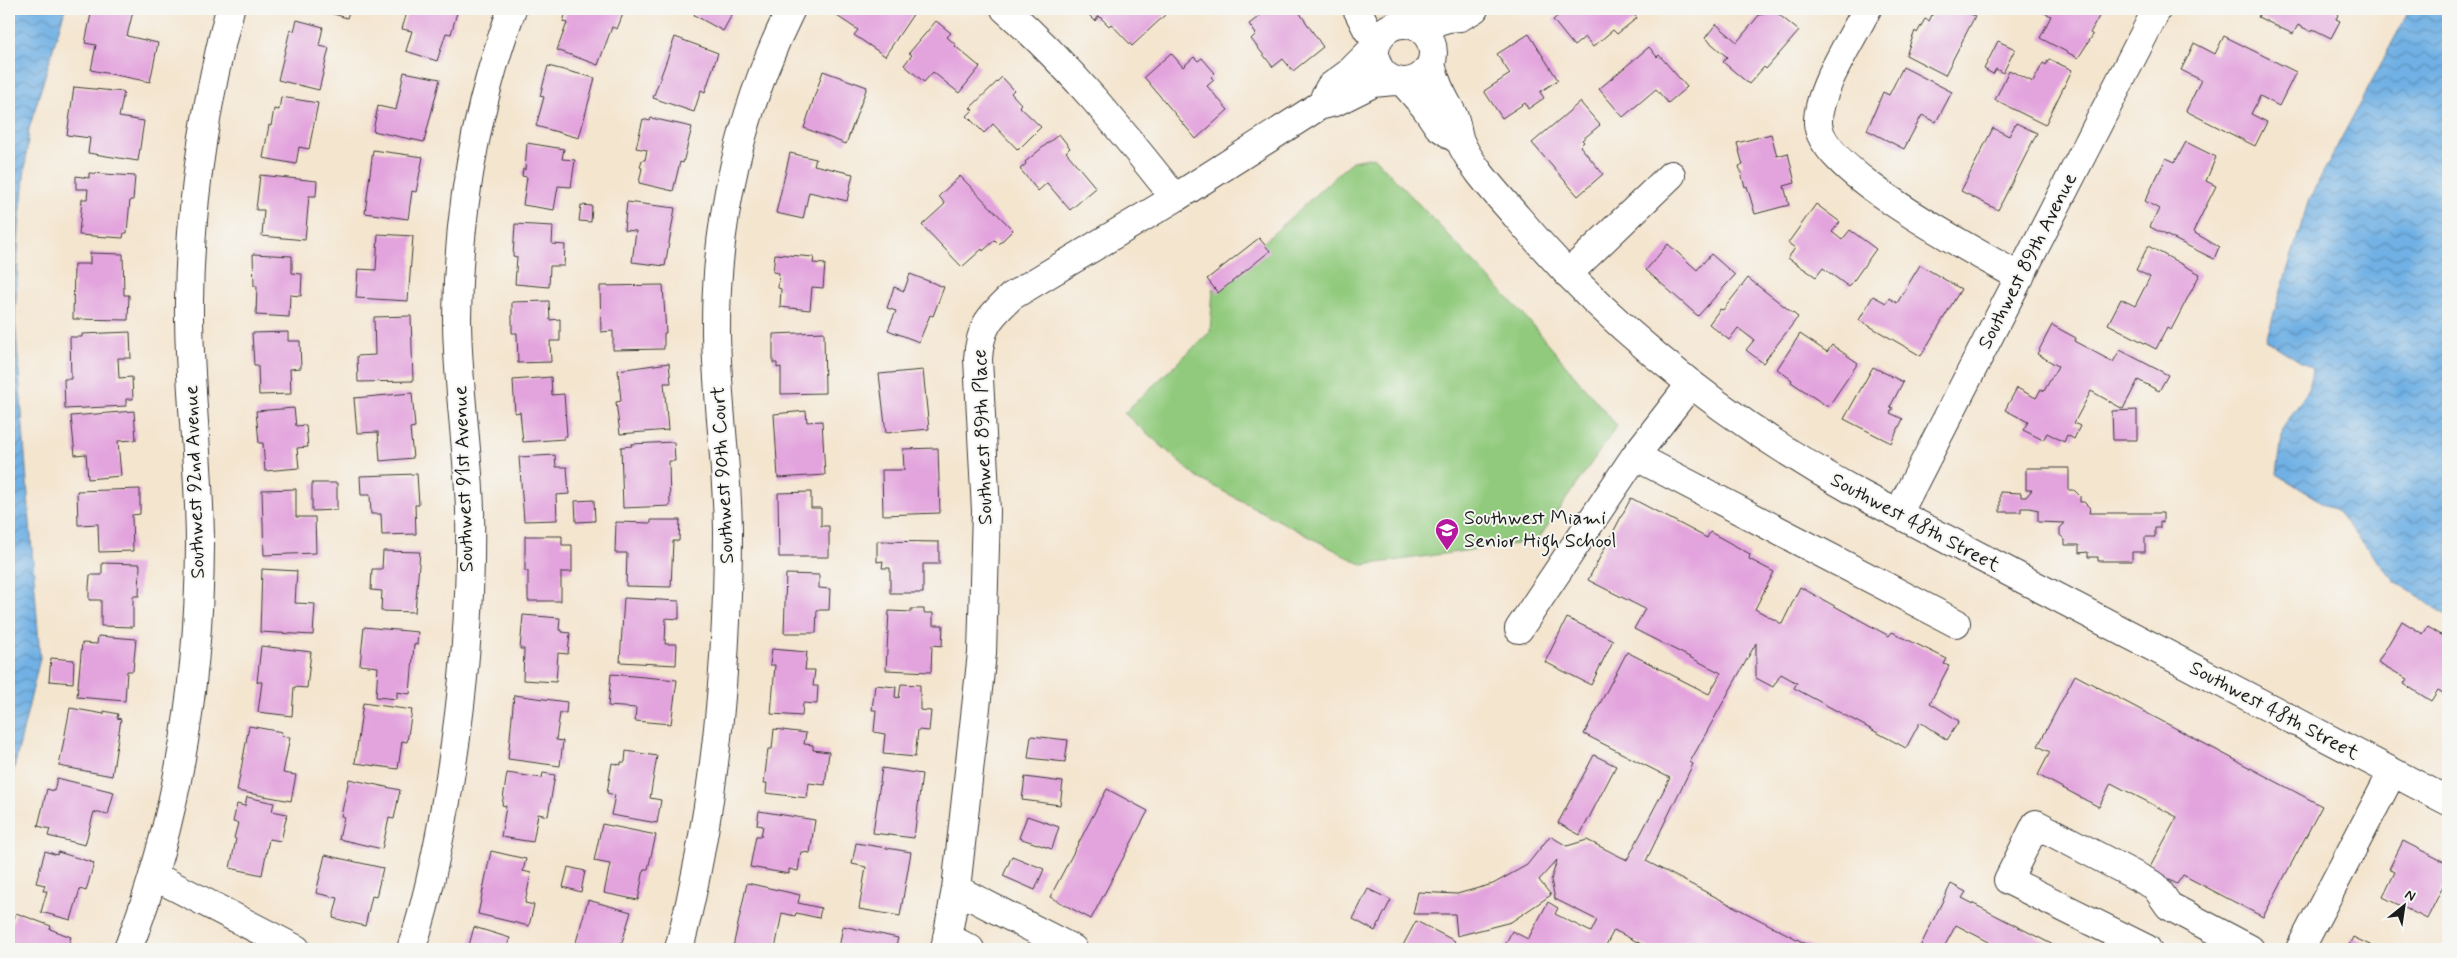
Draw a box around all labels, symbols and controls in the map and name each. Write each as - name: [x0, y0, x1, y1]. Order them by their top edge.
- street label: Southwest 89th Avenue: [1972, 168, 2084, 354]
- street label: Southwest 89th Place: [966, 349, 1000, 525]
- street label: Southwest 92nd Avenue: [178, 385, 212, 579]
- street label: Southwest 91st Avenue: [447, 385, 481, 573]
- street label: Southwest 90th Court: [705, 385, 741, 565]
- street label: Southwest 48th Street: [1825, 467, 2005, 579]
- place label: Southwest Miami Senior High School: [1464, 505, 1617, 557]
- school or university icon: Southwest Miami Senior High School: [1434, 517, 1460, 551]
- street label: Southwest 48th Street: [2184, 655, 2364, 767]
- north arrow: [2380, 880, 2430, 930]
- text: N: [2401, 885, 2419, 906]

